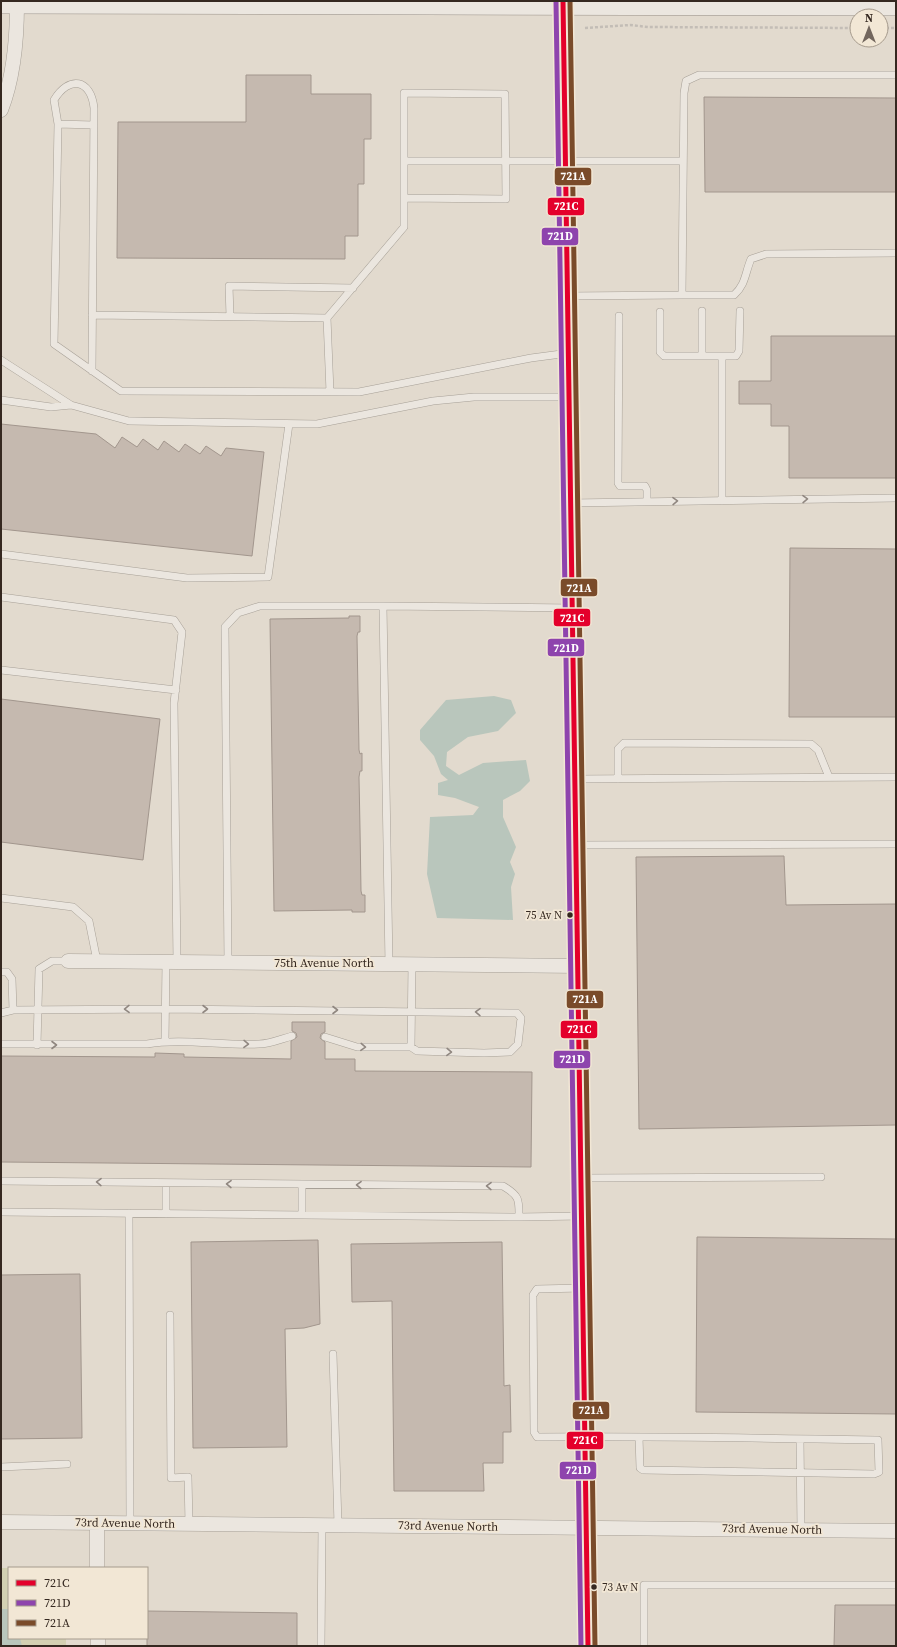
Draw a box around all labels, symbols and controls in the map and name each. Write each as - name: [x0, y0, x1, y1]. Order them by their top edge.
- north arrow: [849, 8, 889, 48]
- text: N: [865, 11, 873, 26]
- line badge: 721A: [554, 167, 592, 186]
- text: 721A: [560, 169, 586, 184]
- line badge: 721C: [547, 197, 585, 216]
- text: 721C: [554, 199, 579, 214]
- line badge: 721D: [541, 227, 579, 246]
- text: 721D: [547, 229, 573, 244]
- one-way arrow: [802, 495, 808, 503]
- one-way arrow: [672, 497, 678, 505]
- line badge: 721A: [560, 578, 598, 597]
- text: 721A: [566, 581, 592, 596]
- line badge: 721C: [553, 608, 591, 627]
- text: 721C: [560, 611, 585, 626]
- line badge: 721D: [547, 638, 585, 657]
- text: 721D: [553, 641, 579, 656]
- place label: 75 Av N: [526, 908, 562, 923]
- marker: 75 Av N: [565, 910, 575, 920]
- street label: 75th Avenue North: [274, 955, 374, 971]
- line badge: 721A: [566, 990, 604, 1009]
- text: 721A: [572, 992, 598, 1007]
- one-way arrow: [124, 1005, 130, 1014]
- one-way arrow: [202, 1005, 208, 1013]
- one-way arrow: [332, 1006, 338, 1014]
- one-way arrow: [475, 1008, 481, 1016]
- line badge: 721C: [560, 1020, 598, 1039]
- text: 721C: [567, 1022, 592, 1037]
- one-way arrow: [243, 1040, 249, 1048]
- one-way arrow: [51, 1041, 57, 1049]
- one-way arrow: [360, 1042, 366, 1051]
- one-way arrow: [446, 1048, 452, 1056]
- line badge: 721D: [553, 1050, 591, 1069]
- text: 721D: [559, 1052, 585, 1067]
- one-way arrow: [96, 1178, 102, 1186]
- one-way arrow: [226, 1180, 232, 1188]
- one-way arrow: [356, 1181, 362, 1189]
- one-way arrow: [486, 1182, 492, 1190]
- line badge: 721A: [572, 1401, 610, 1420]
- text: 721A: [578, 1403, 604, 1418]
- line badge: 721C: [566, 1431, 604, 1450]
- text: 721C: [573, 1433, 598, 1448]
- line badge: 721D: [559, 1461, 597, 1480]
- text: 721D: [565, 1463, 591, 1478]
- street label: 73rd Avenue North: [75, 1514, 175, 1532]
- street label: 73rd Avenue North: [398, 1517, 498, 1535]
- street label: 73rd Avenue North: [722, 1520, 822, 1538]
- legend: [8, 1567, 148, 1639]
- text: 721C: [44, 1575, 70, 1591]
- place label: 73 Av N: [602, 1580, 638, 1595]
- marker: 73 Av N: [589, 1582, 599, 1592]
- text: 721D: [44, 1595, 71, 1611]
- text: 721A: [44, 1615, 70, 1631]

